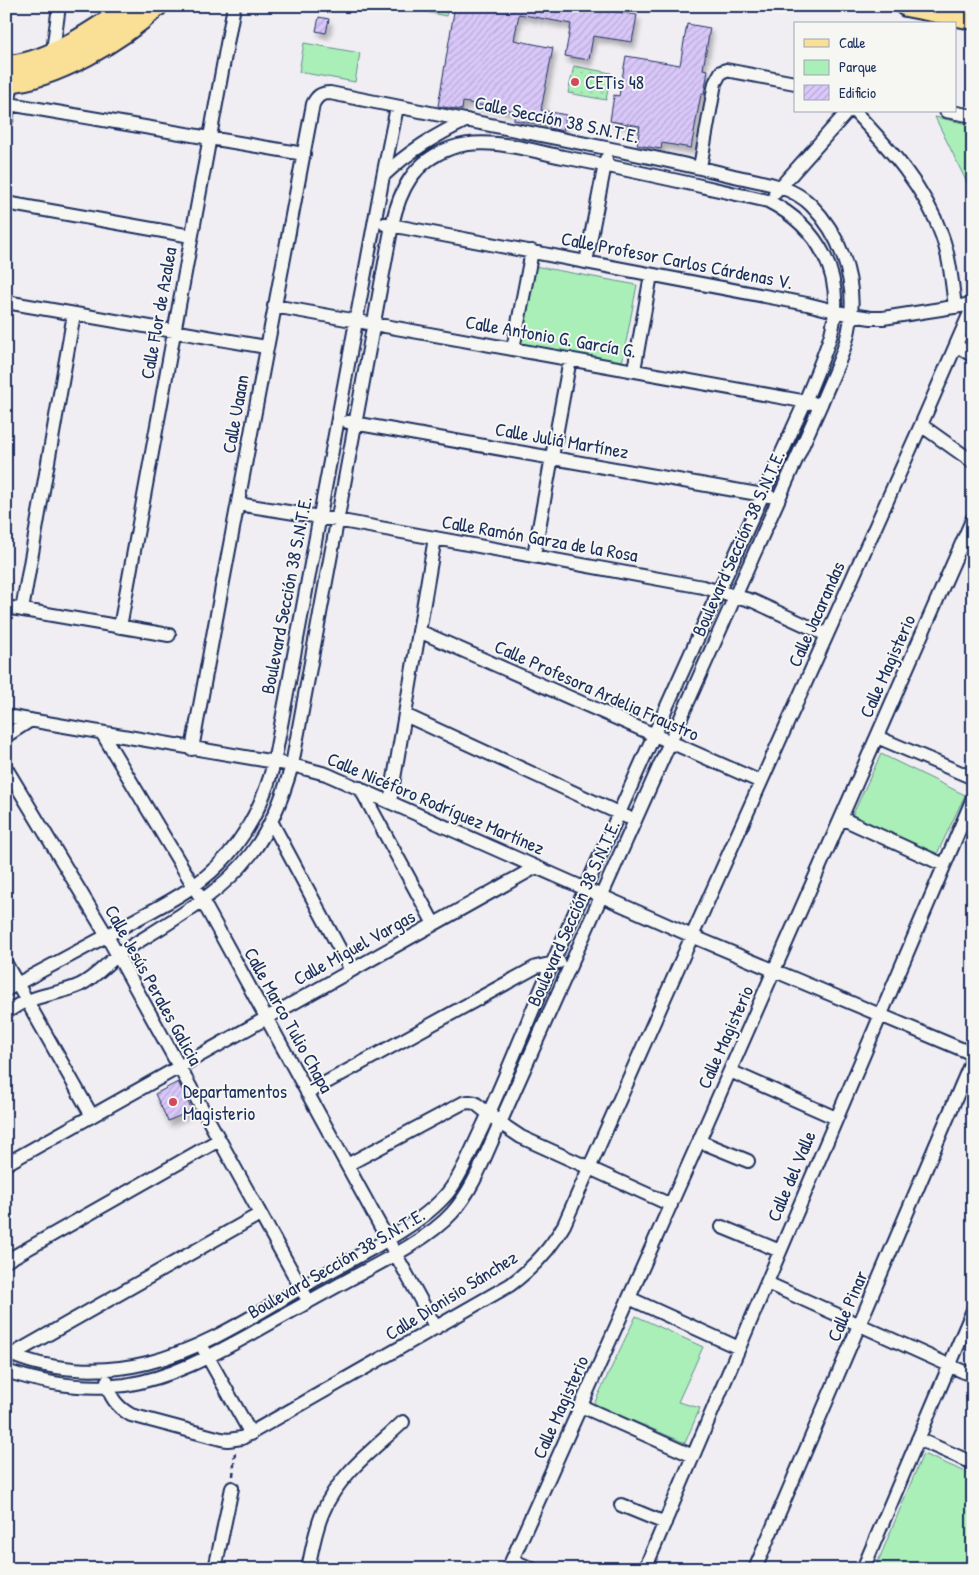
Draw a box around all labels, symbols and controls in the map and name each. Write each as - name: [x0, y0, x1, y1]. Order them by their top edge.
- legend: [794, 22, 956, 112]
- text: Calle: [839, 32, 866, 53]
- text: Parque: [839, 56, 877, 77]
- place label: CETis 48: [585, 69, 644, 95]
- marker: CETis 48: [569, 76, 581, 88]
- text: Edificio: [839, 82, 876, 103]
- street label: Calle Sección 38 S.N.T.E.: [472, 89, 642, 149]
- street label: Calle Profesor Carlos Cárdenas V.: [559, 225, 795, 295]
- street label: Calle Flor de Azalea: [134, 244, 183, 381]
- street label: Calle Antonio G. García G.: [464, 308, 638, 364]
- street label: Calle Uaaan: [215, 373, 255, 455]
- street label: Calle Juliá Martínez: [493, 415, 631, 465]
- street label: Boulevard Sección 38 S.N.T.E.: [685, 446, 791, 640]
- street label: Boulevard Sección 38 S.N.T.E.: [254, 494, 318, 696]
- street label: Calle Ramón Garza de la Rosa: [440, 508, 641, 568]
- street label: Calle Jacarandas: [781, 557, 851, 671]
- street label: Calle Magisterio: [853, 610, 921, 722]
- street label: Calle Profesora Ardelia Fraustro: [490, 633, 704, 747]
- street label: Calle Nicéforo Rodríguez Martínez: [323, 745, 549, 861]
- street label: Boulevard Sección 38 S.N.T.E.: [520, 816, 626, 1010]
- street label: Calle Jesús Perales Galicia: [99, 900, 209, 1070]
- street label: Calle Miguel Vargas: [289, 903, 419, 991]
- street label: Calle Marco Tulio Chapa: [238, 943, 340, 1098]
- street label: Calle Magisterio: [691, 981, 759, 1093]
- place label: Departamentos Magisterio: [183, 1078, 287, 1126]
- marker: Departamentos Magisterio: [167, 1096, 179, 1108]
- street label: Calle del Valle: [760, 1126, 822, 1225]
- street label: Boulevard Sección 38 S.N.T.E.: [242, 1201, 430, 1325]
- street label: Calle Dionisio Sánchez: [380, 1244, 522, 1346]
- street label: Calle Pinar: [820, 1266, 874, 1345]
- street label: Calle Magisterio: [526, 1351, 594, 1463]

